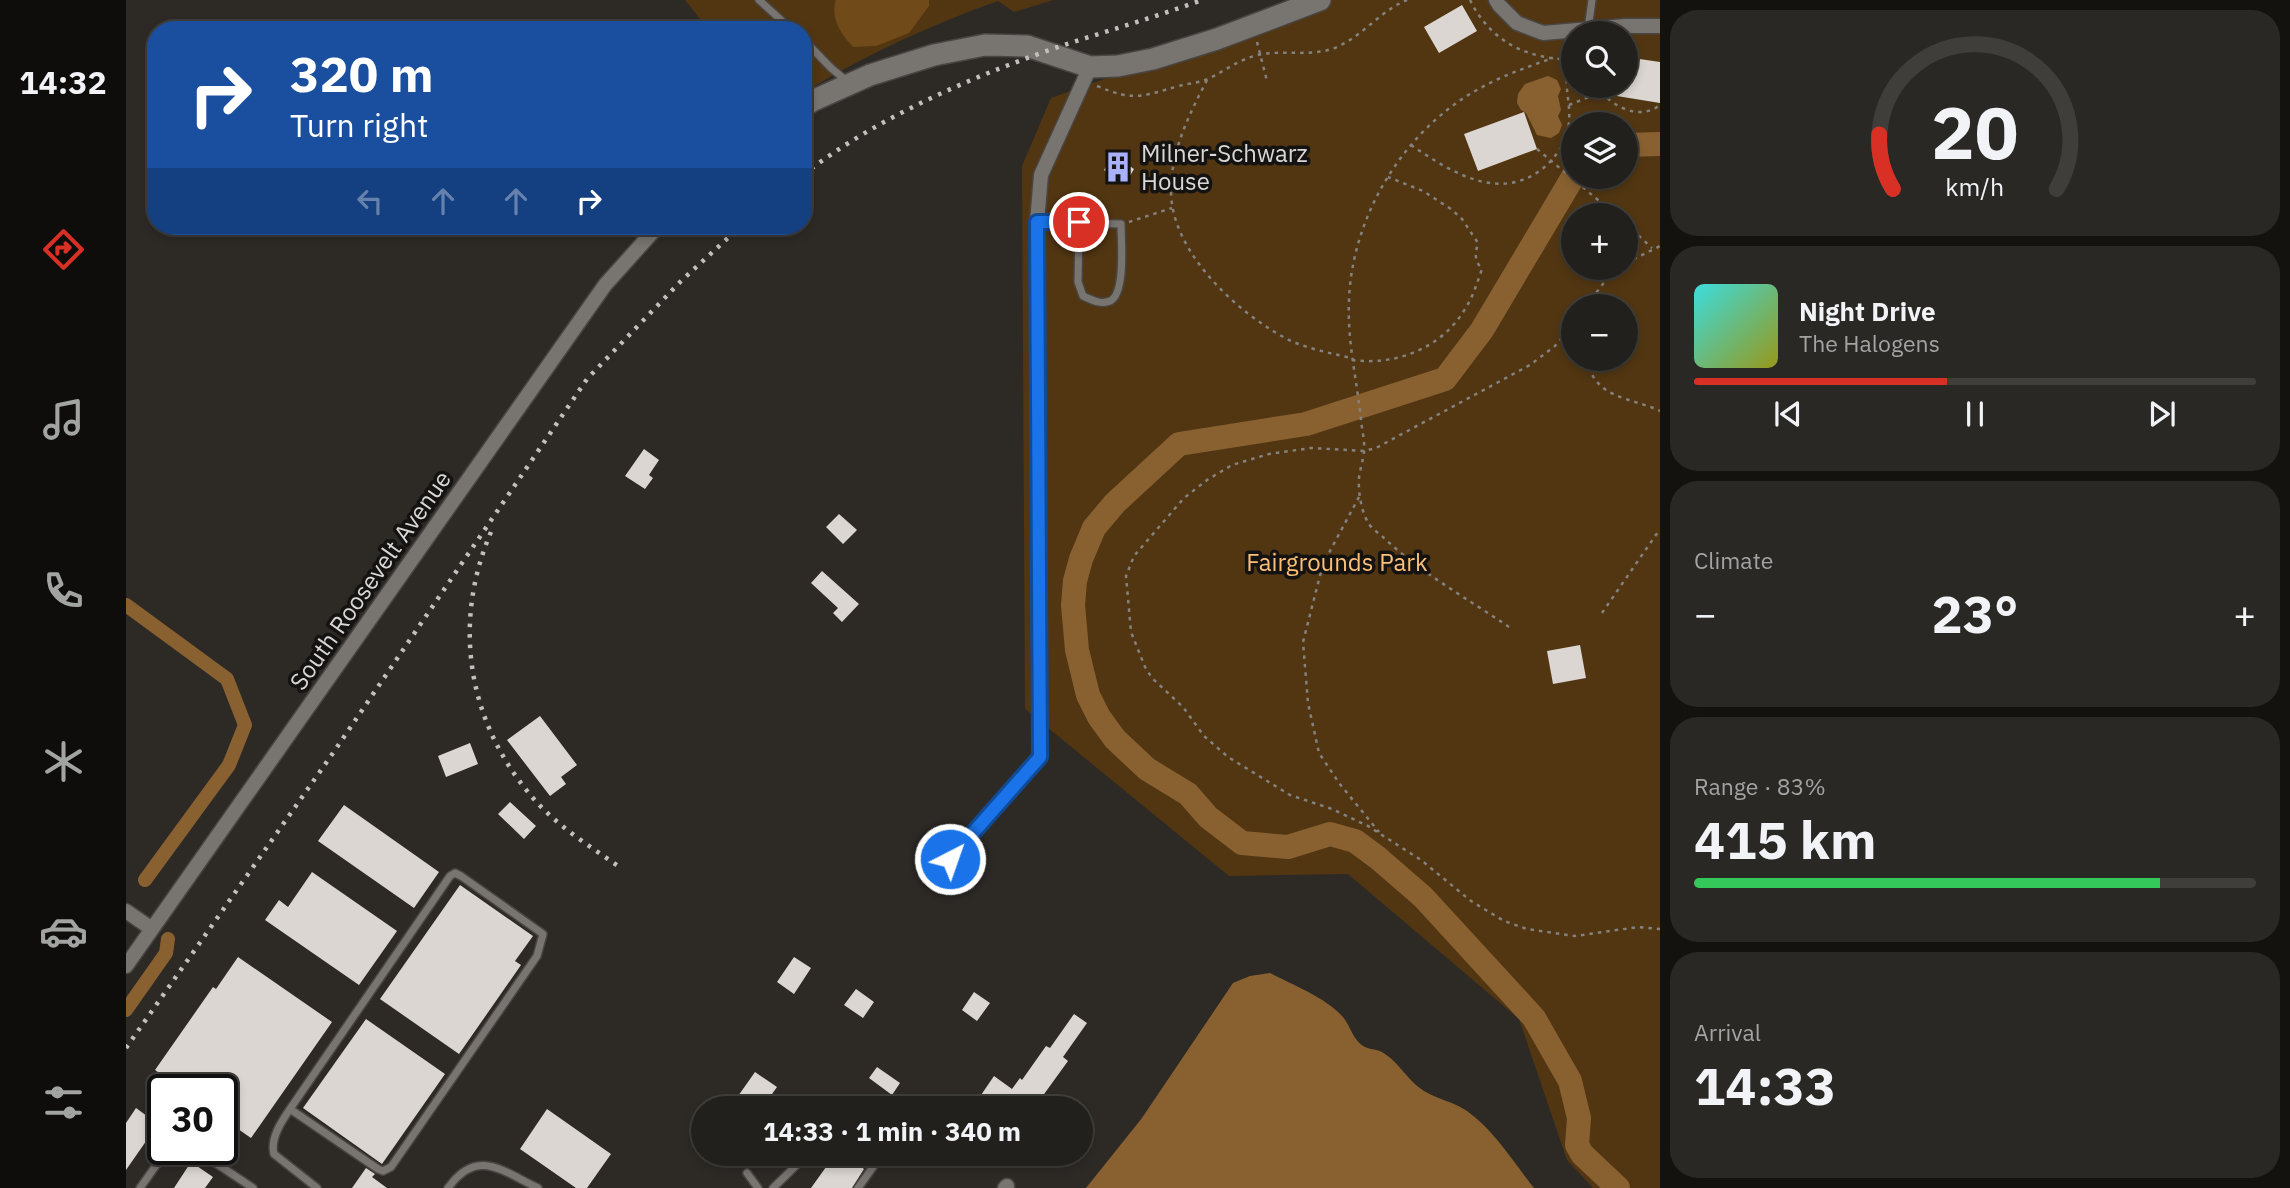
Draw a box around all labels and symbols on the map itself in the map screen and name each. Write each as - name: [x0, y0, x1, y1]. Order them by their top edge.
- place label: Milner-Schwarz House: [1141, 137, 1308, 197]
- building icon: Milner-Schwarz House: [1101, 150, 1135, 184]
- pin: [1049, 192, 1109, 252]
- street label: South Roosevelt Avenue: [282, 464, 458, 696]
- park label: Fairgrounds Park: [1246, 546, 1428, 578]
- position arrow: [913, 822, 987, 896]
- speed limit sign: 30: [147, 1074, 238, 1165]

